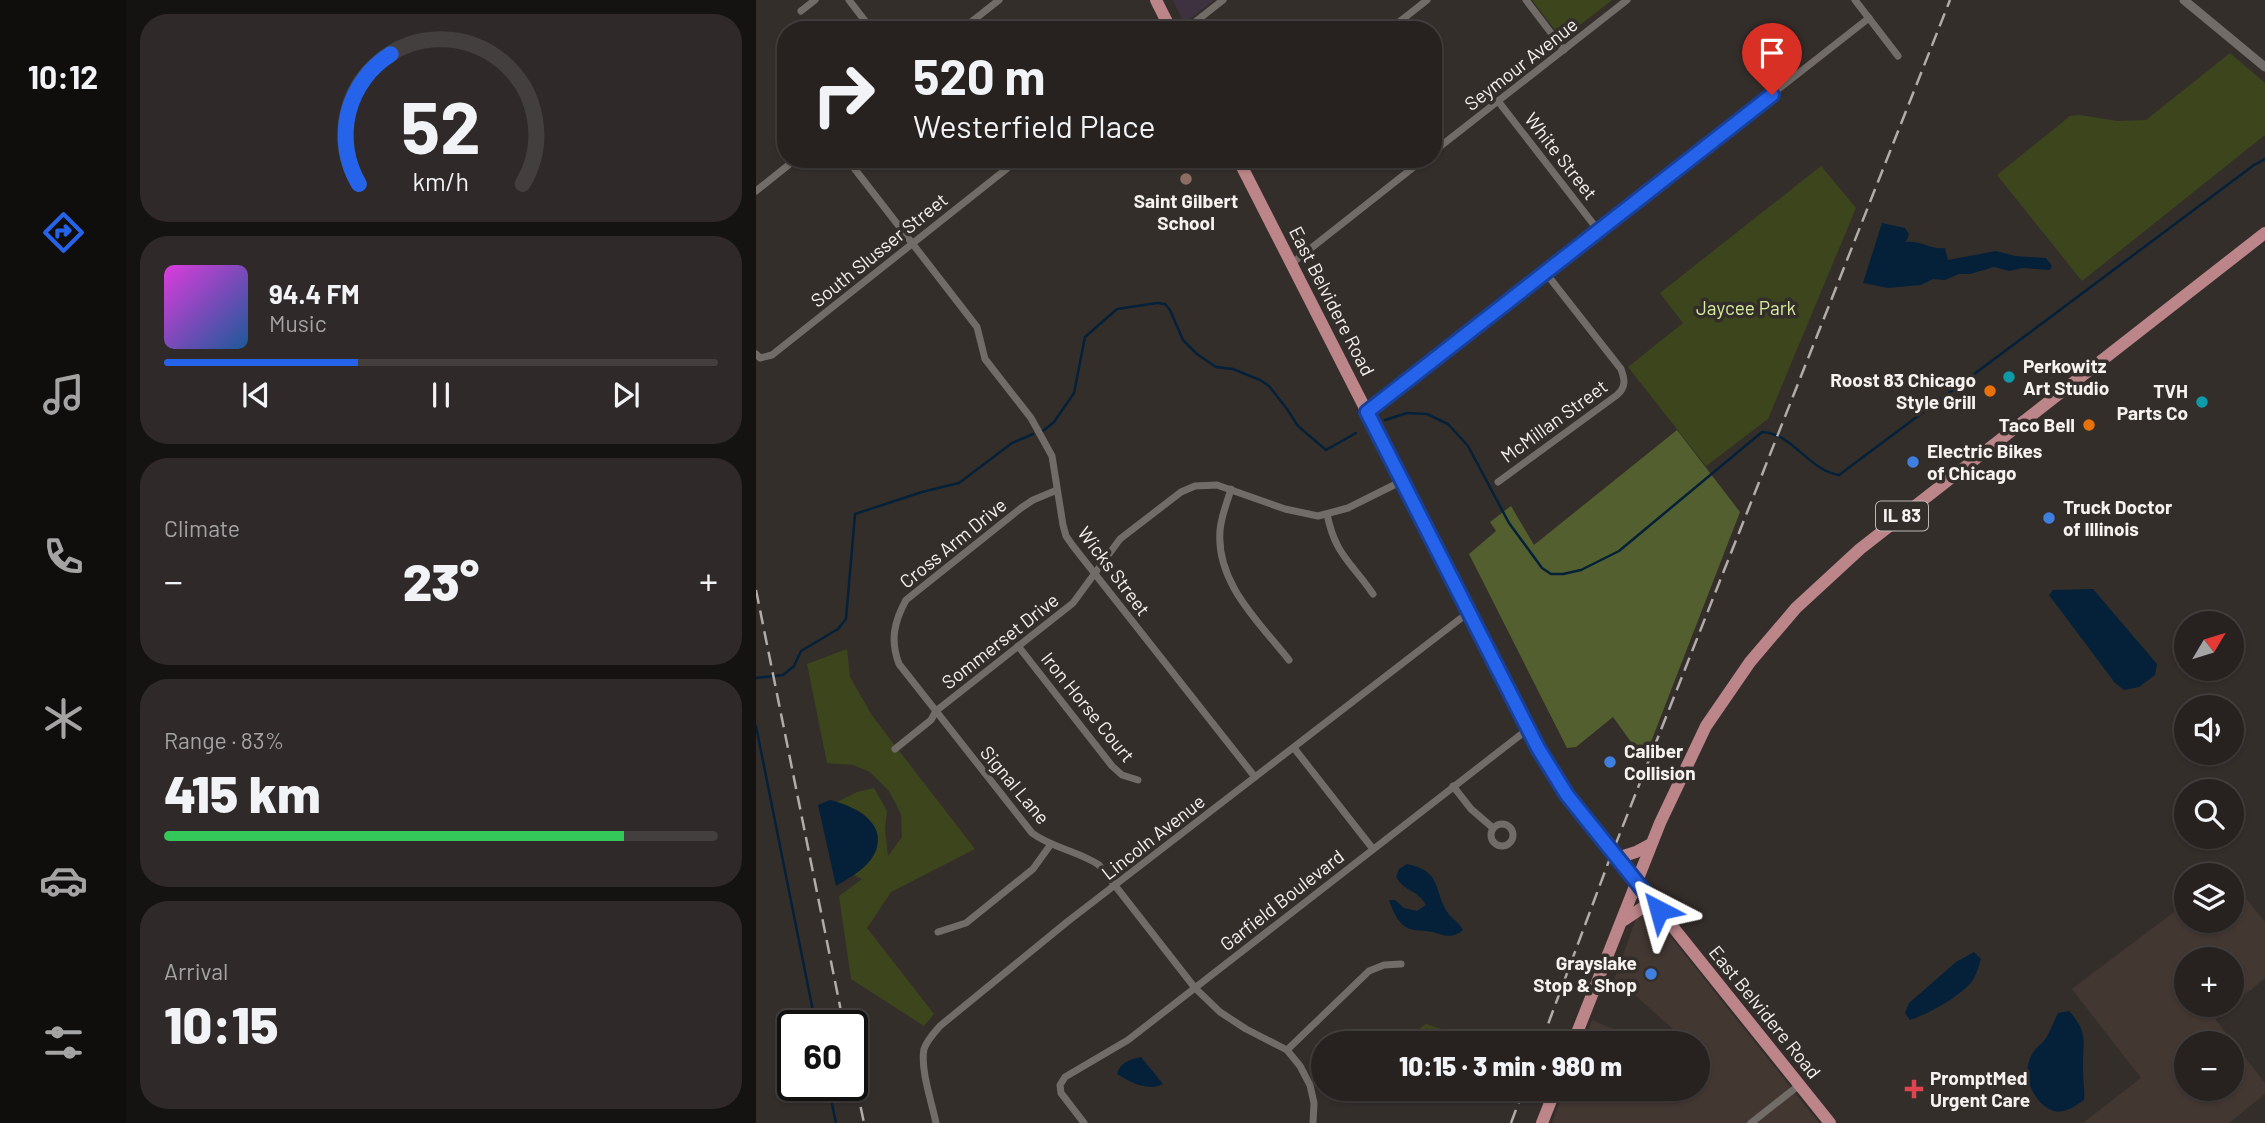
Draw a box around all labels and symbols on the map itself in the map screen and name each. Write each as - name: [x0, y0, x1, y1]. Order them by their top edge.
- street label: Seymour Avenue: [1460, 12, 1582, 115]
- pin: [1742, 23, 1802, 95]
- street label: White Street: [1520, 108, 1603, 204]
- marker: Saint Gilbert School: [1178, 171, 1194, 187]
- street label: South Slusser Street: [806, 188, 952, 312]
- place label: Saint Gilbert School: [1134, 189, 1238, 234]
- street label: East Belvidere Road: [1285, 222, 1380, 379]
- park label: Jaycee Park: [1696, 296, 1796, 319]
- place label: Perkowitz Art Studio: [2023, 354, 2109, 399]
- place label: Roost 83 Chicago Style Grill: [1830, 368, 1976, 413]
- marker: Perkowitz Art Studio: [2001, 369, 2017, 385]
- street label: McMillan Street: [1496, 374, 1612, 467]
- place label: TVH Parts Co: [2117, 379, 2188, 424]
- marker: Roost 83 Chicago Style Grill: [1982, 383, 1998, 399]
- marker: TVH Parts Co: [2194, 394, 2210, 410]
- place label: Taco Bell: [1999, 413, 2075, 436]
- marker: Taco Bell: [2081, 417, 2097, 433]
- place label: Electric Bikes of Chicago: [1927, 439, 2042, 484]
- marker: Electric Bikes of Chicago: [1905, 454, 1921, 470]
- street label: Cross Arm Drive: [895, 493, 1011, 593]
- place label: Truck Doctor of Illinois: [2063, 495, 2173, 540]
- road number: IL 83: [1876, 502, 1928, 530]
- marker: Truck Doctor of Illinois: [2041, 510, 2057, 526]
- street label: Wicks Street: [1073, 522, 1155, 620]
- street label: Sommerset Drive: [937, 588, 1063, 693]
- north arrow: [2174, 611, 2244, 681]
- street label: Iron Horse Court: [1037, 647, 1140, 766]
- place label: Caliber Collision: [1624, 739, 1696, 784]
- street label: Signal Lane: [976, 741, 1055, 828]
- marker: Caliber Collision: [1602, 754, 1618, 770]
- street label: Lincoln Avenue: [1096, 789, 1209, 884]
- street label: Garfield Boulevard: [1215, 844, 1348, 955]
- position arrow: [1622, 873, 1696, 947]
- street label: East Belvidere Road: [1705, 940, 1826, 1083]
- place label: Grayslake Stop & Shop: [1533, 951, 1637, 996]
- marker: Grayslake Stop & Shop: [1643, 966, 1659, 982]
- speed limit sign: 60: [777, 1010, 868, 1101]
- place label: PromptMed Urgent Care: [1930, 1066, 2030, 1111]
- marker: PromptMed Urgent Care: [1904, 1079, 1924, 1099]

